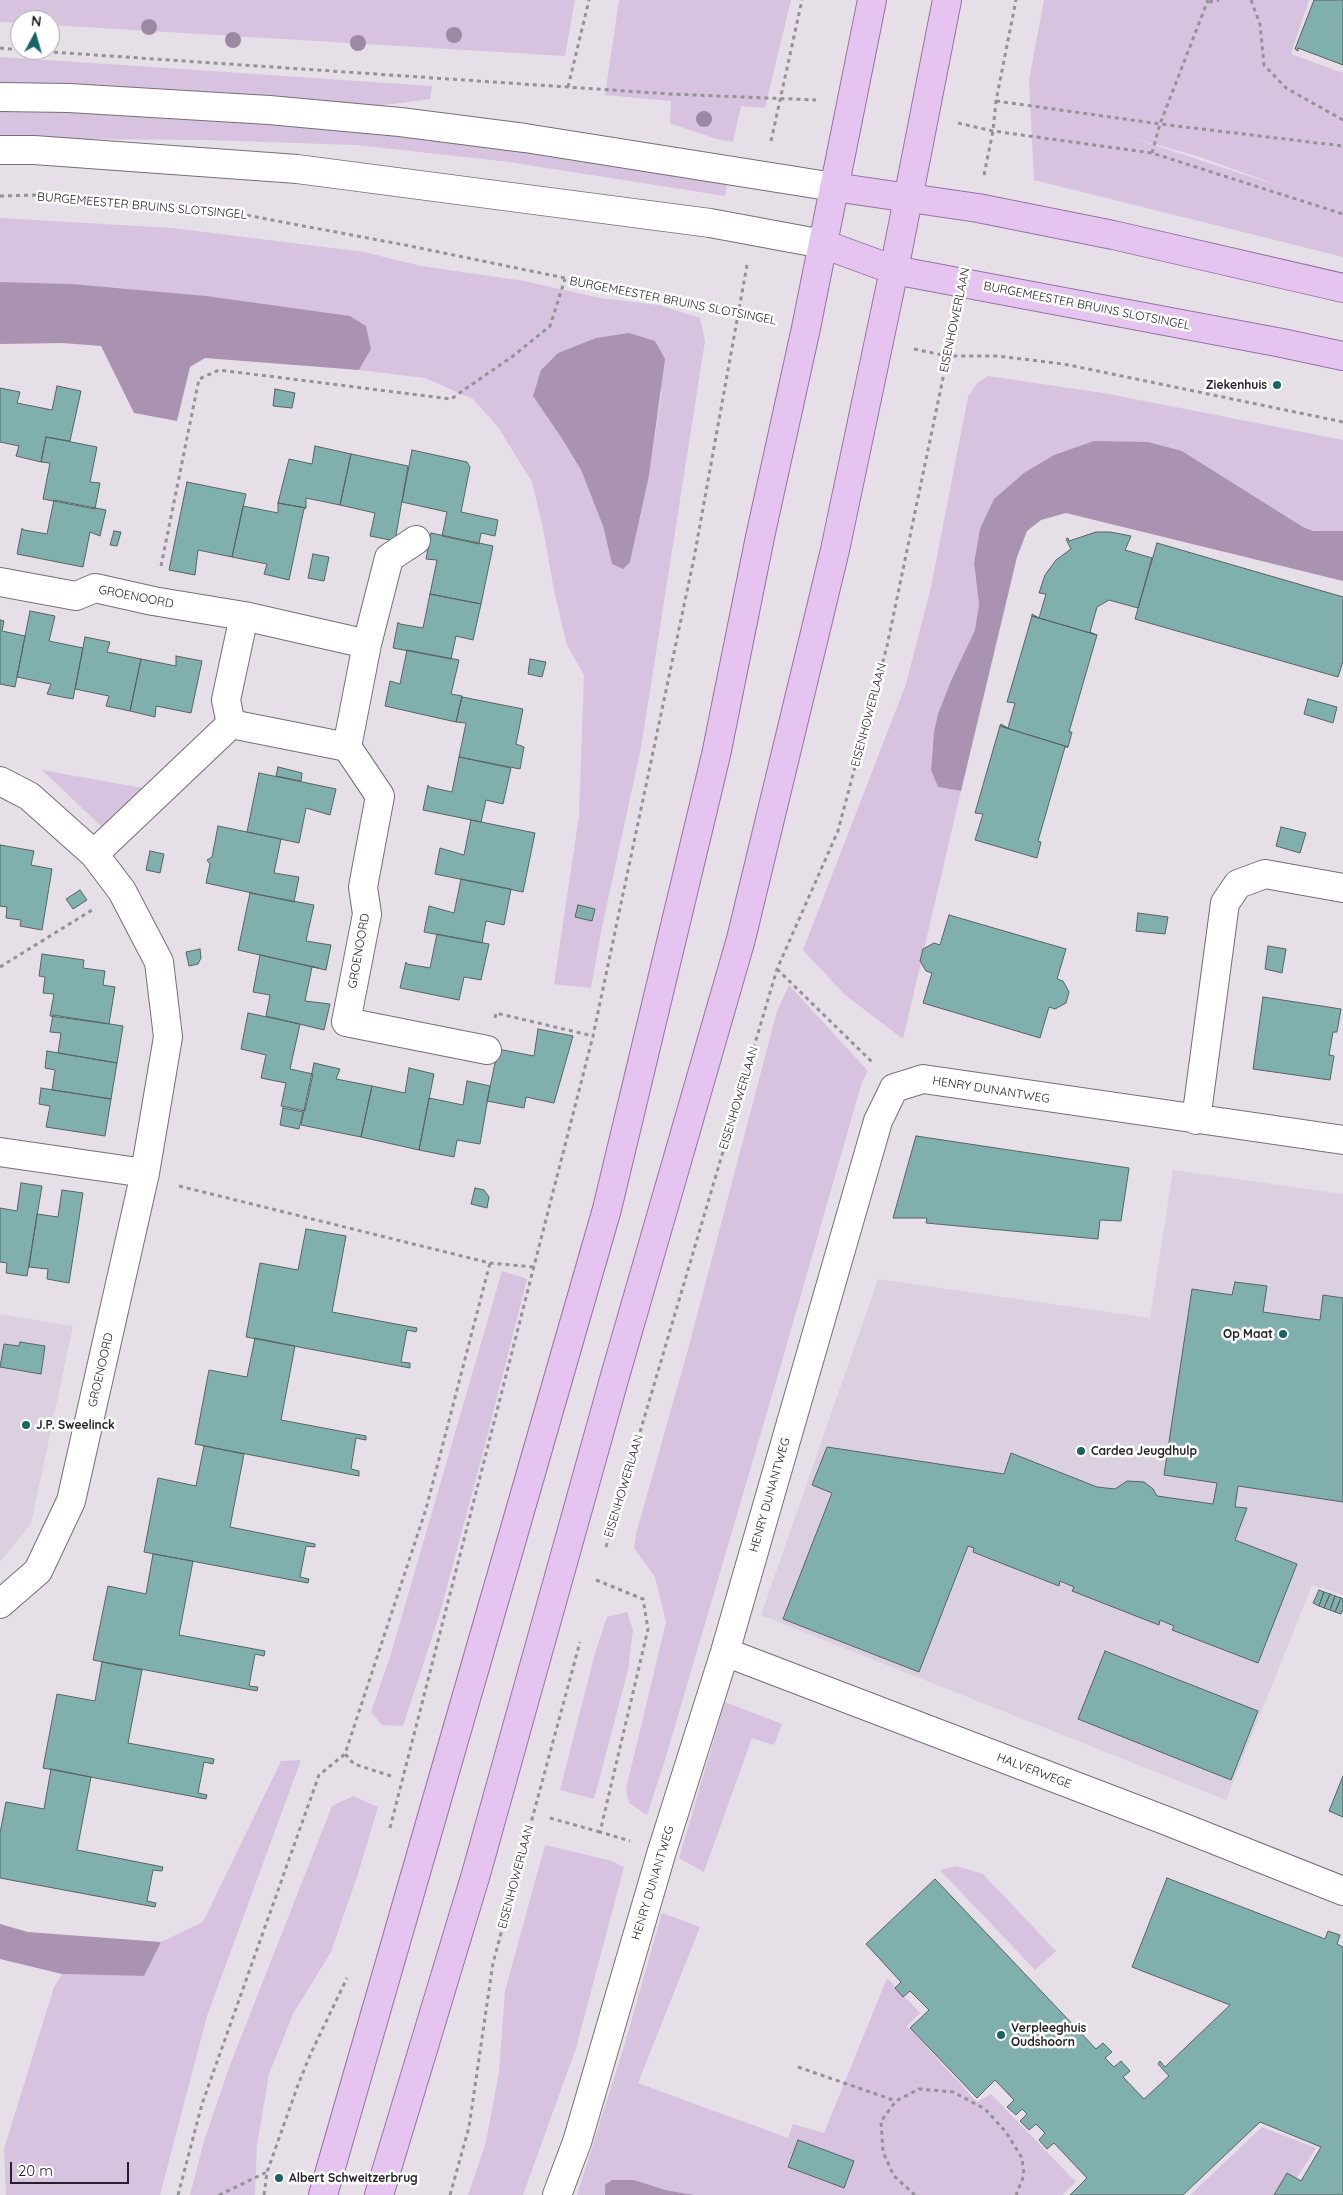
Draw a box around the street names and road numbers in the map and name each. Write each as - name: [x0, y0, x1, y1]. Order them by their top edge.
- street label: BURGEMEESTER BRUINS SLOTSINGEL: [37, 190, 247, 222]
- street label: EISENHOWERLAAN: [937, 266, 973, 374]
- street label: BURGEMEESTER BRUINS SLOTSINGEL: [568, 274, 778, 328]
- street label: BURGEMEESTER BRUINS SLOTSINGEL: [982, 279, 1192, 333]
- street label: GROENOORD: [97, 583, 175, 611]
- street label: EISENHOWERLAAN: [848, 661, 890, 769]
- street label: GROENOORD: [345, 912, 373, 990]
- street label: EISENHOWERLAAN: [716, 1045, 762, 1151]
- street label: HENRY DUNANTWEG: [931, 1074, 1051, 1106]
- street label: GROENOORD: [85, 1331, 117, 1409]
- street label: EISENHOWERLAAN: [601, 1433, 647, 1539]
- street label: HENRY DUNANTWEG: [747, 1436, 793, 1554]
- street label: HALVERWEGE: [995, 1750, 1073, 1792]
- street label: EISENHOWERLAAN: [495, 1823, 537, 1931]
- street label: HENRY DUNANTWEG: [629, 1824, 677, 1942]

